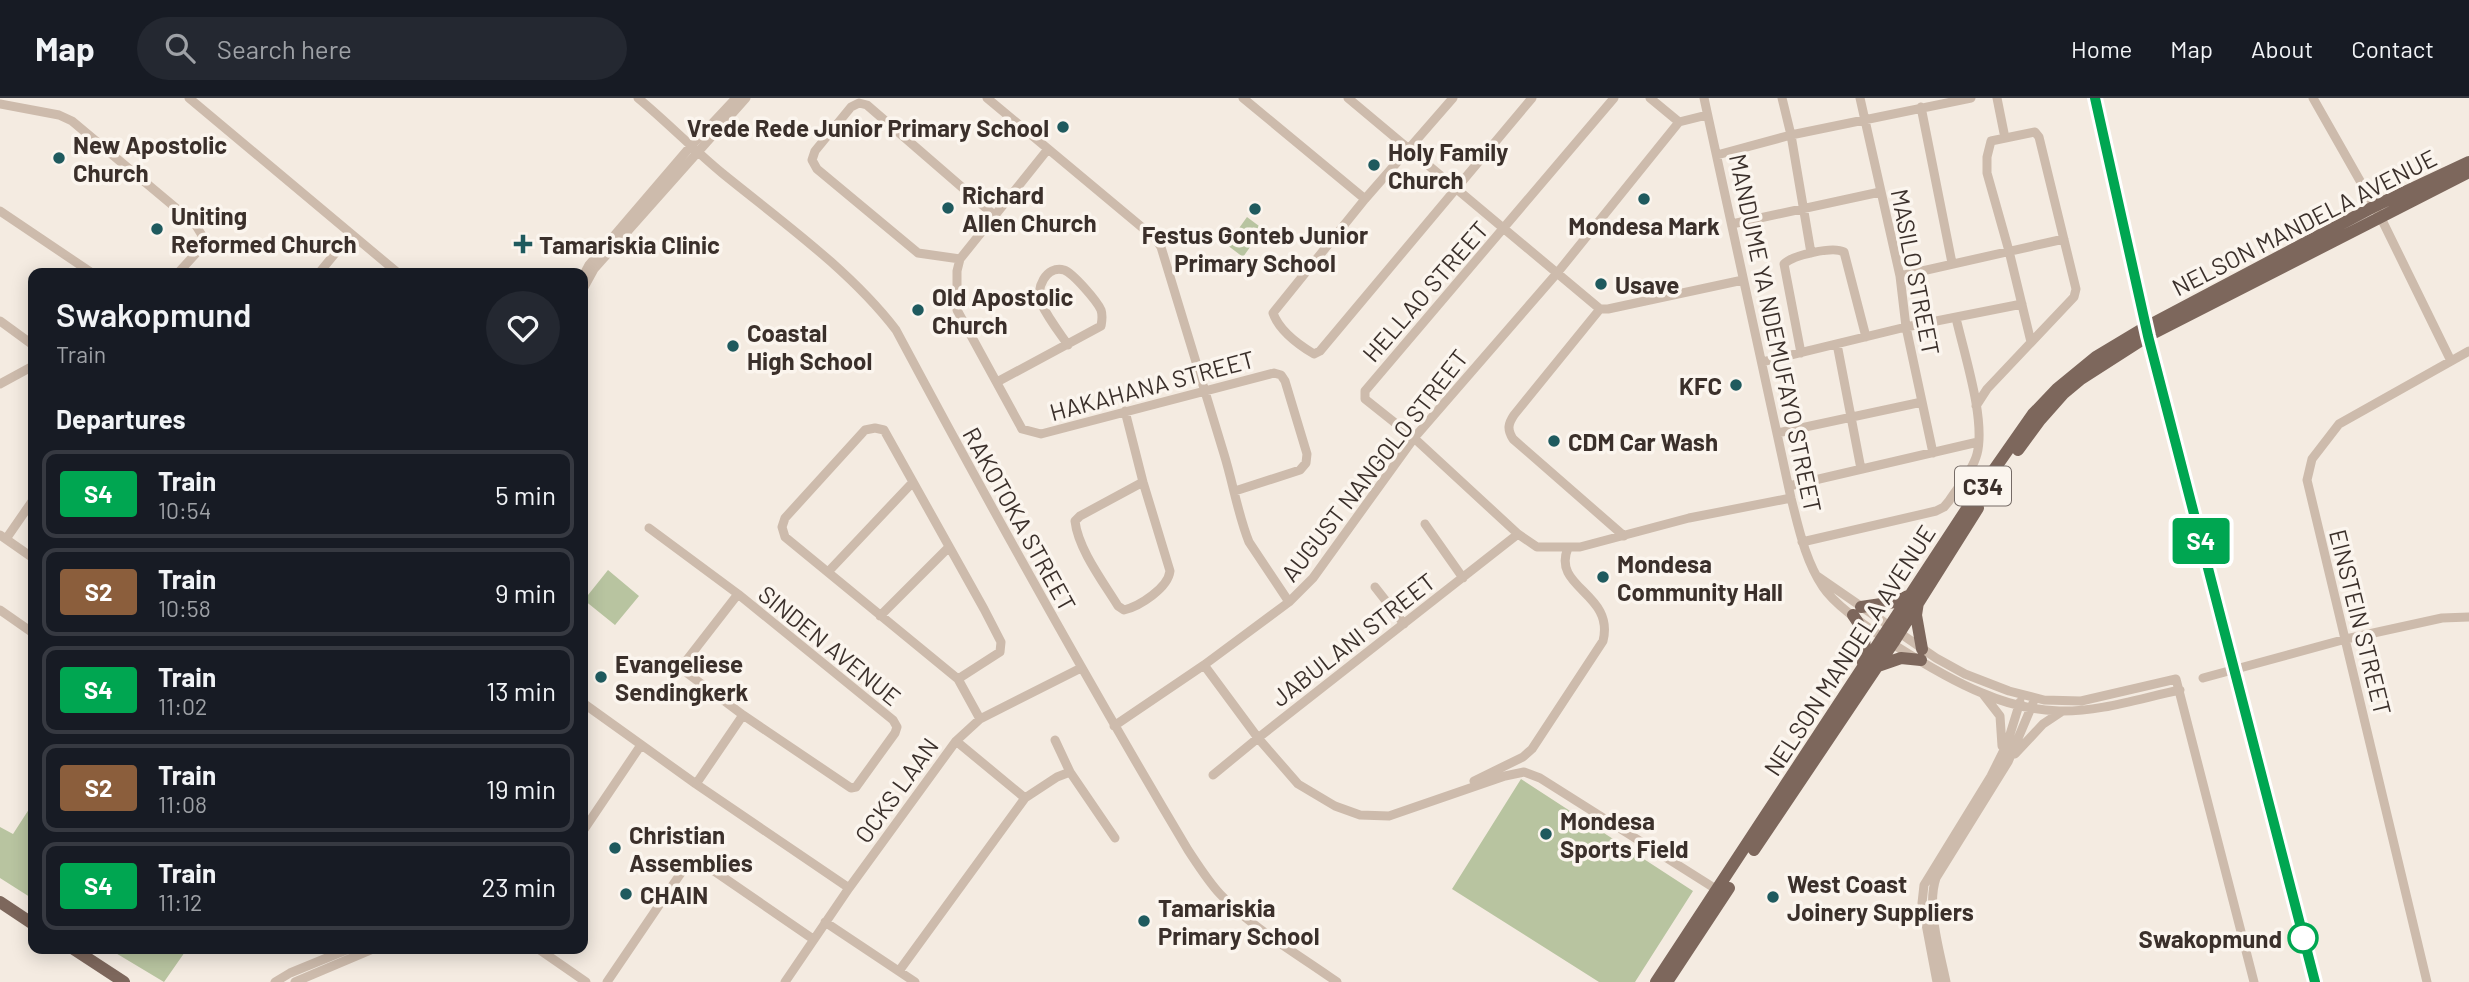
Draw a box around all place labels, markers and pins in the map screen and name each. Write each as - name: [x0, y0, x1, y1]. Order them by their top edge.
- place label: Vrede Rede Junior Primary School: [687, 113, 1049, 142]
- marker: Vrede Rede Junior Primary School: [1055, 119, 1071, 135]
- place label: New Apostolic Church: [73, 130, 227, 187]
- place label: Holy Family Church: [1388, 137, 1508, 194]
- marker: New Apostolic Church: [51, 150, 67, 166]
- marker: Holy Family Church: [1366, 157, 1382, 173]
- place label: Richard Allen Church: [962, 180, 1097, 237]
- marker: Mondesa Mark: [1636, 191, 1652, 207]
- marker: Richard Allen Church: [940, 200, 956, 216]
- place label: Uniting Reformed Church: [171, 201, 357, 258]
- marker: Festus Gonteb Junior Primary School: [1247, 201, 1263, 217]
- place label: Mondesa Mark: [1568, 211, 1720, 240]
- place label: Festus Gonteb Junior Primary School: [1142, 220, 1368, 277]
- marker: Uniting Reformed Church: [149, 221, 165, 237]
- place label: Tamariskia Clinic: [539, 230, 720, 259]
- marker: Tamariskia Clinic: [513, 234, 533, 254]
- place label: Usave: [1615, 270, 1679, 299]
- marker: Usave: [1593, 276, 1609, 292]
- place label: Old Apostolic Church: [932, 282, 1073, 339]
- marker: Old Apostolic Church: [910, 302, 926, 318]
- place label: Coastal High School: [747, 318, 872, 375]
- marker: Coastal High School: [725, 338, 741, 354]
- place label: KFC: [1679, 371, 1722, 400]
- marker: KFC: [1728, 377, 1744, 393]
- place label: CDM Car Wash: [1568, 427, 1718, 456]
- marker: CDM Car Wash: [1546, 433, 1562, 449]
- place label: Mondesa Community Hall: [1617, 549, 1783, 606]
- marker: Mondesa Community Hall: [1595, 569, 1611, 585]
- place label: Evangeliese Sendingkerk: [615, 649, 749, 706]
- marker: Evangeliese Sendingkerk: [593, 669, 609, 685]
- place label: Mondesa Sports Field: [1560, 806, 1689, 863]
- place label: Christian Assemblies: [629, 820, 753, 877]
- marker: Mondesa Sports Field: [1538, 826, 1554, 842]
- marker: Christian Assemblies: [607, 840, 623, 856]
- place label: West Coast Joinery Suppliers: [1787, 869, 1974, 926]
- place label: CHAIN: [640, 880, 708, 909]
- marker: CHAIN: [618, 886, 634, 902]
- marker: West Coast Joinery Suppliers: [1765, 889, 1781, 905]
- place label: Tamariskia Primary School: [1158, 893, 1320, 950]
- marker: Tamariskia Primary School: [1136, 913, 1152, 929]
- marker: Swakopmund: [2288, 923, 2318, 953]
- place label: Swakopmund: [2138, 924, 2282, 953]

